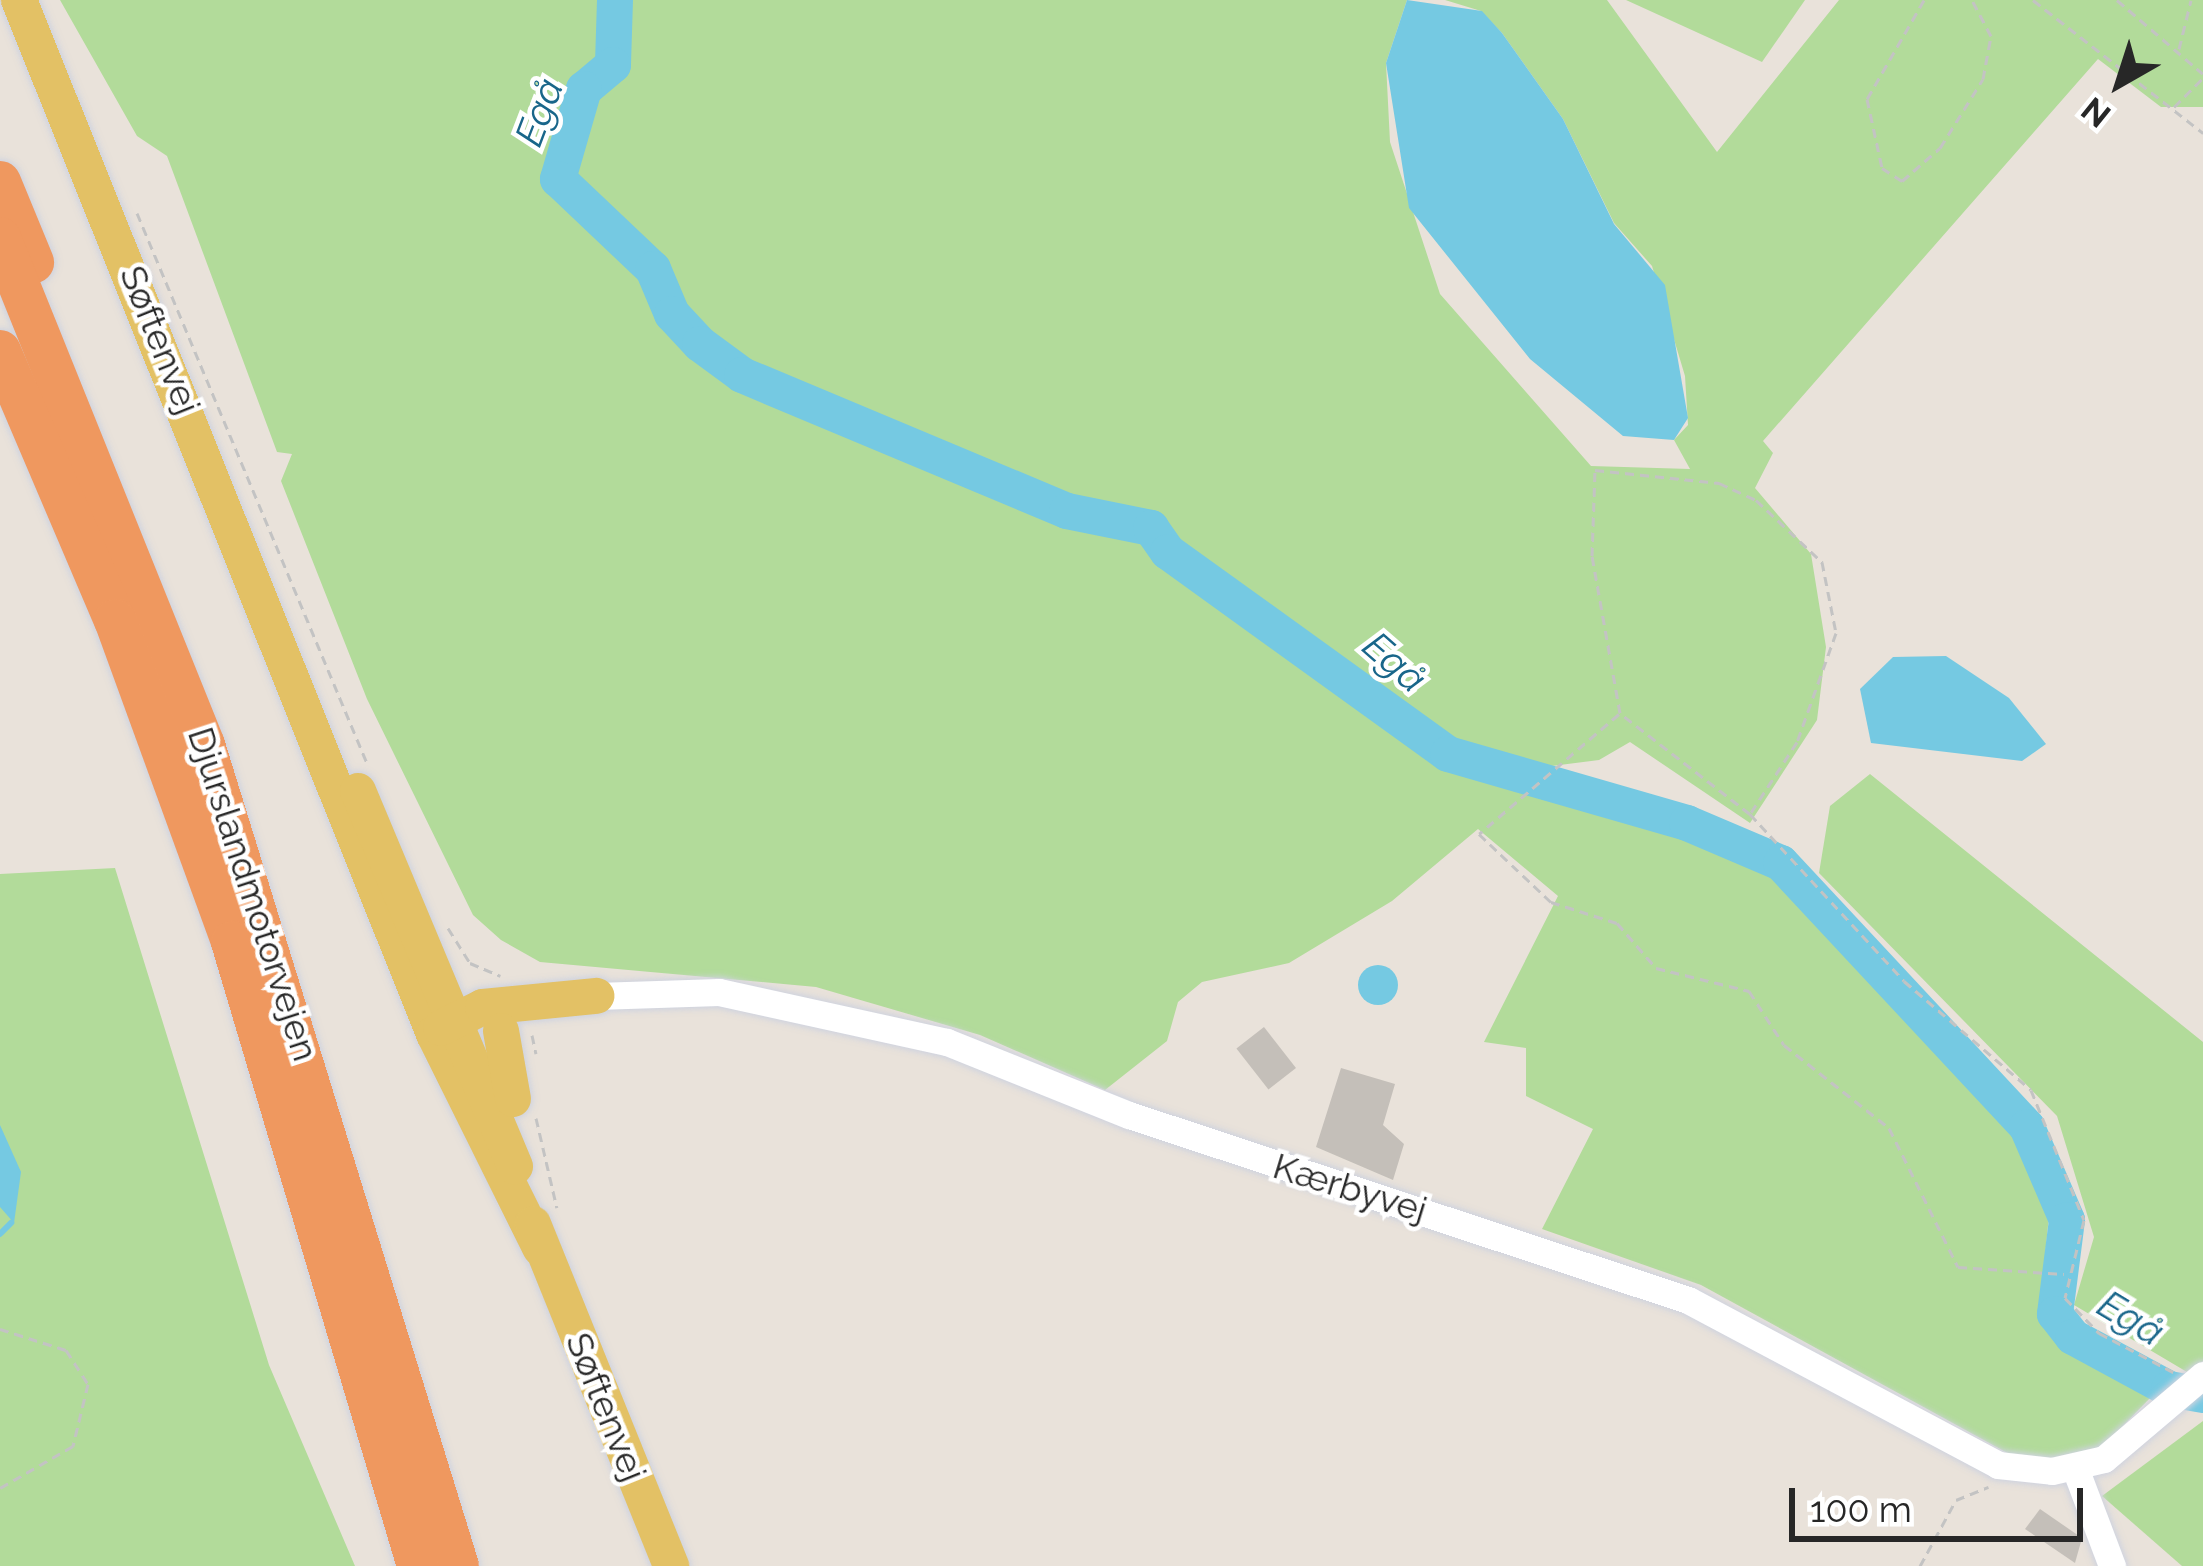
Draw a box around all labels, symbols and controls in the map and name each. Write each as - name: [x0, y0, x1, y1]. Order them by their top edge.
- north arrow: [2059, 24, 2179, 144]
- water label: Egå: [505, 72, 573, 152]
- text: N: [2074, 89, 2118, 135]
- street label: Søftenvej: [111, 260, 209, 420]
- water label: Egå: [1354, 622, 1436, 702]
- street label: Djurslandmotorvejen: [179, 722, 327, 1066]
- street label: Kærbyvej: [1268, 1144, 1432, 1232]
- water label: Egå: [2090, 1280, 2172, 1356]
- street label: Søftenvej: [557, 1327, 655, 1487]
- scale bar: [1795, 1464, 2089, 1538]
- text: 100 m: [1810, 1488, 1912, 1530]

